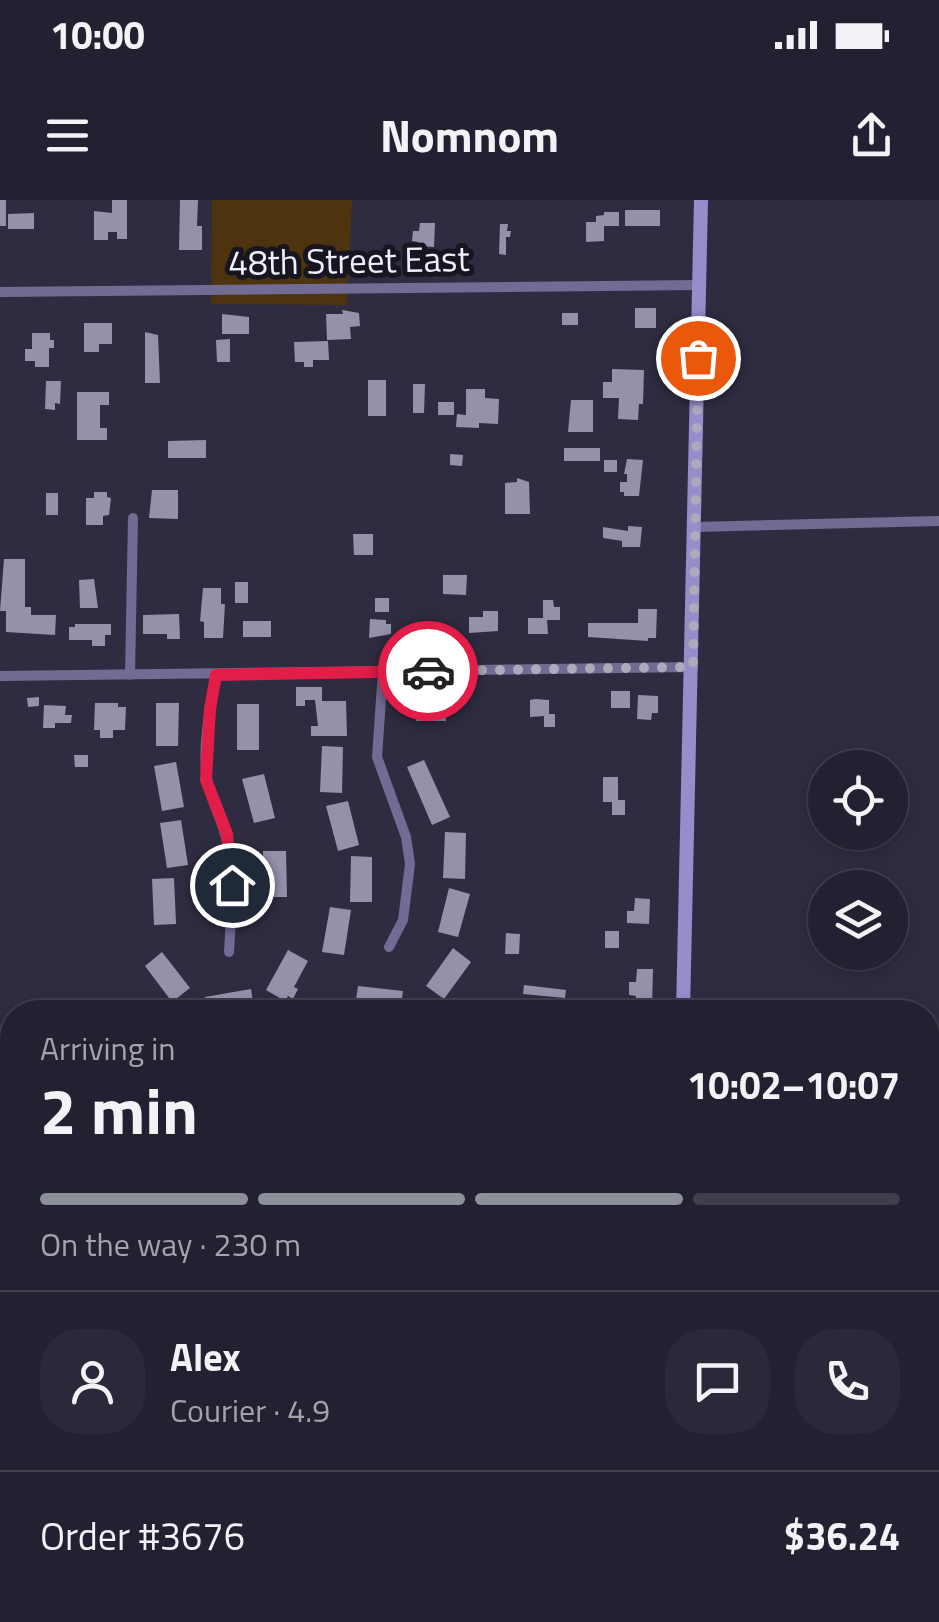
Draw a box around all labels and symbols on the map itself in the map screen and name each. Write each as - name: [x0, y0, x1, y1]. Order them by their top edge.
- street label: 48th Street East: [228, 231, 470, 289]
- pin: [656, 316, 741, 401]
- courier: [378, 621, 478, 721]
- pin: [190, 843, 275, 928]

